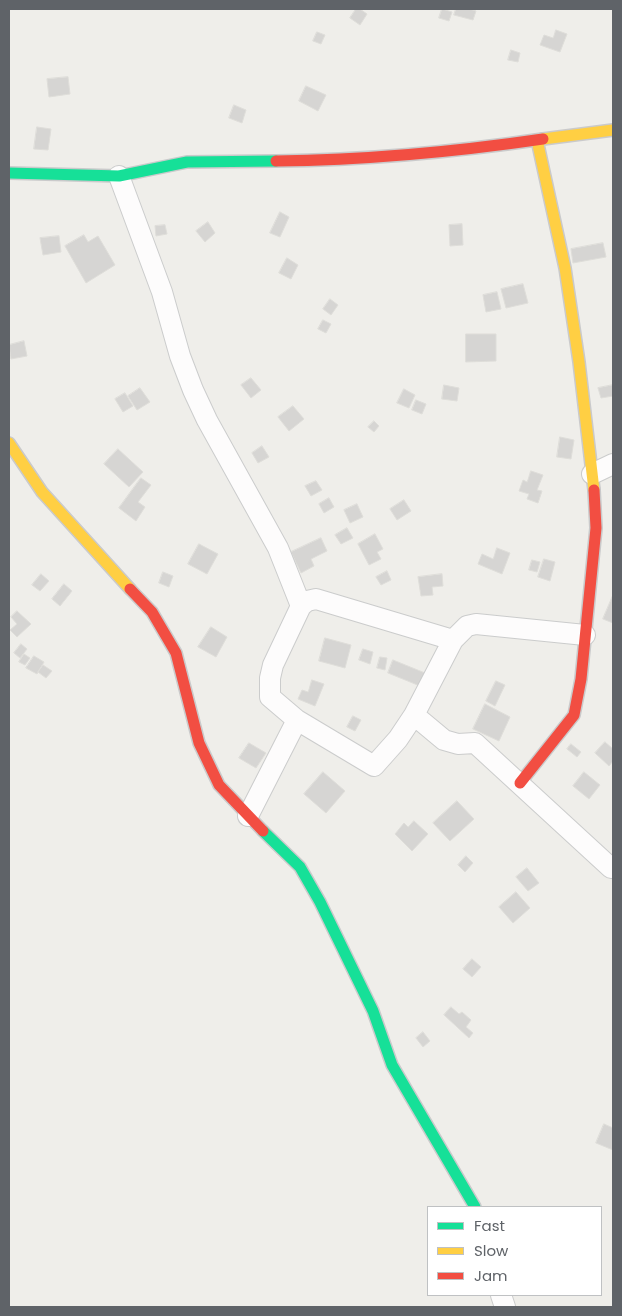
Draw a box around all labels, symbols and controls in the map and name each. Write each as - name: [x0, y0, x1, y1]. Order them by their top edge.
- legend: [427, 1206, 602, 1296]
- text: Fast: [474, 1215, 505, 1236]
- text: Slow: [474, 1240, 508, 1261]
- text: Jam: [474, 1265, 508, 1286]

